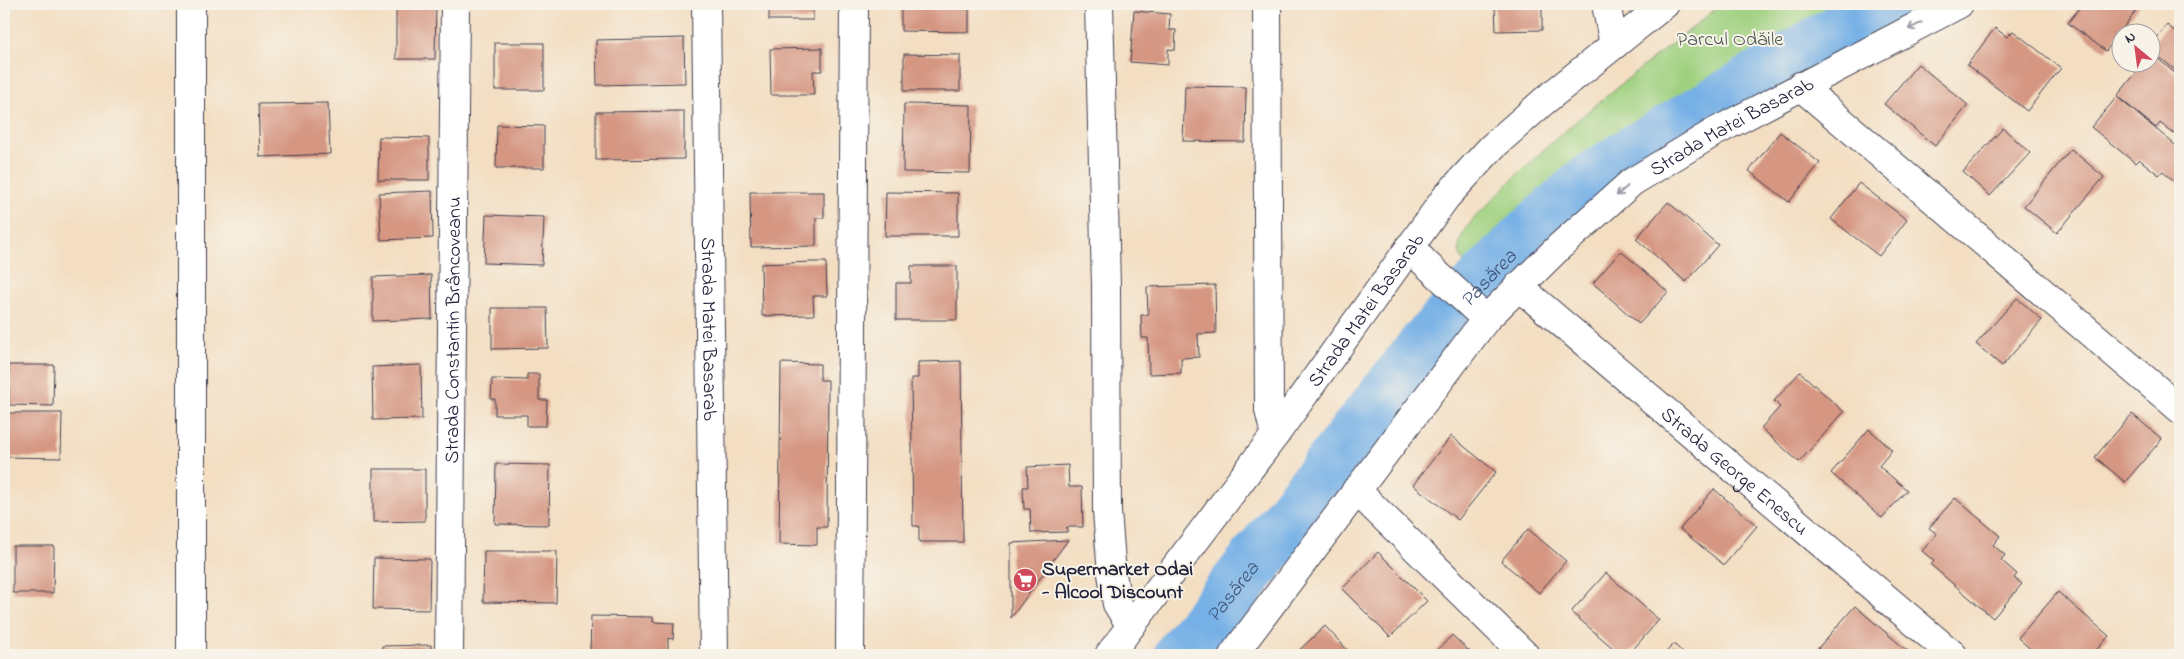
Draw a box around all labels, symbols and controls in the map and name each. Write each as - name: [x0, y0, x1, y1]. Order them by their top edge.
- one-way arrow: [1908, 21, 1923, 31]
- north arrow: [2112, 22, 2162, 72]
- park label: Parcul Odăile: [1677, 26, 1783, 55]
- text: N: [2121, 26, 2140, 49]
- street label: Strada Matei Basarab: [1645, 70, 1820, 185]
- one-way arrow: [1615, 186, 1628, 197]
- street label: Strada Constantin Brâncoveanu: [439, 197, 470, 464]
- street label: Strada Matei Basarab: [1302, 228, 1433, 394]
- street label: Strada Matei Basarab: [692, 237, 723, 422]
- water label: Pasărea: [1454, 243, 1525, 315]
- street label: Strada George Enescu: [1653, 401, 1814, 544]
- water label: Pasărea: [1200, 555, 1268, 630]
- place label: Supermarket Odai - Alcool Discount: [1041, 556, 1193, 608]
- supermarket icon: Supermarket Odai - Alcool Discount: [1012, 567, 1038, 593]

